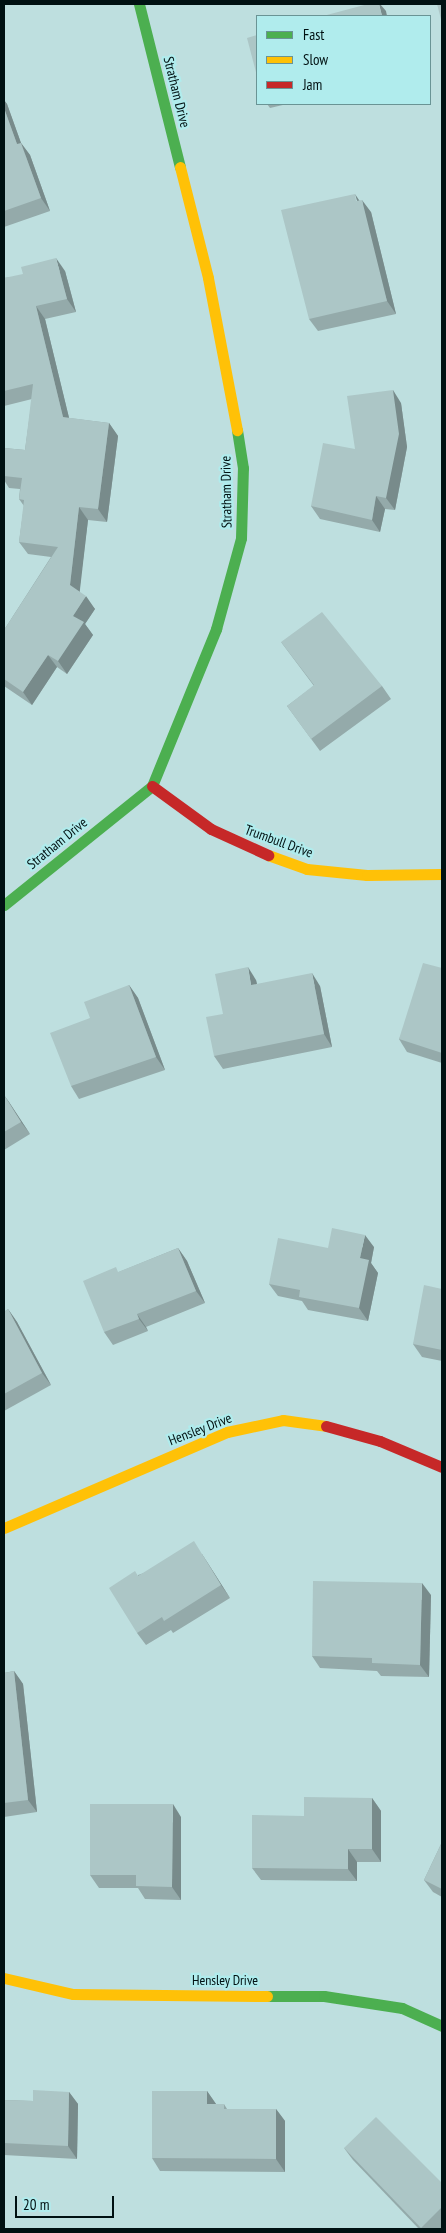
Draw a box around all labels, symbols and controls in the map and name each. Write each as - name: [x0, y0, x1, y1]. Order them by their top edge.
- legend: [256, 15, 431, 105]
- text: Fast: [303, 25, 324, 44]
- text: Slow: [303, 50, 328, 69]
- street label: Stratham Drive: [160, 55, 194, 129]
- text: Jam: [303, 75, 322, 94]
- street label: Stratham Drive: [217, 456, 235, 528]
- street label: Stratham Drive: [24, 814, 90, 872]
- street label: Trumbull Drive: [243, 821, 315, 861]
- street label: Hensley Drive: [166, 1409, 234, 1449]
- street label: Hensley Drive: [192, 1972, 258, 1988]
- scale bar: [18, 2186, 116, 2218]
- text: 20 m: [23, 2195, 49, 2214]

